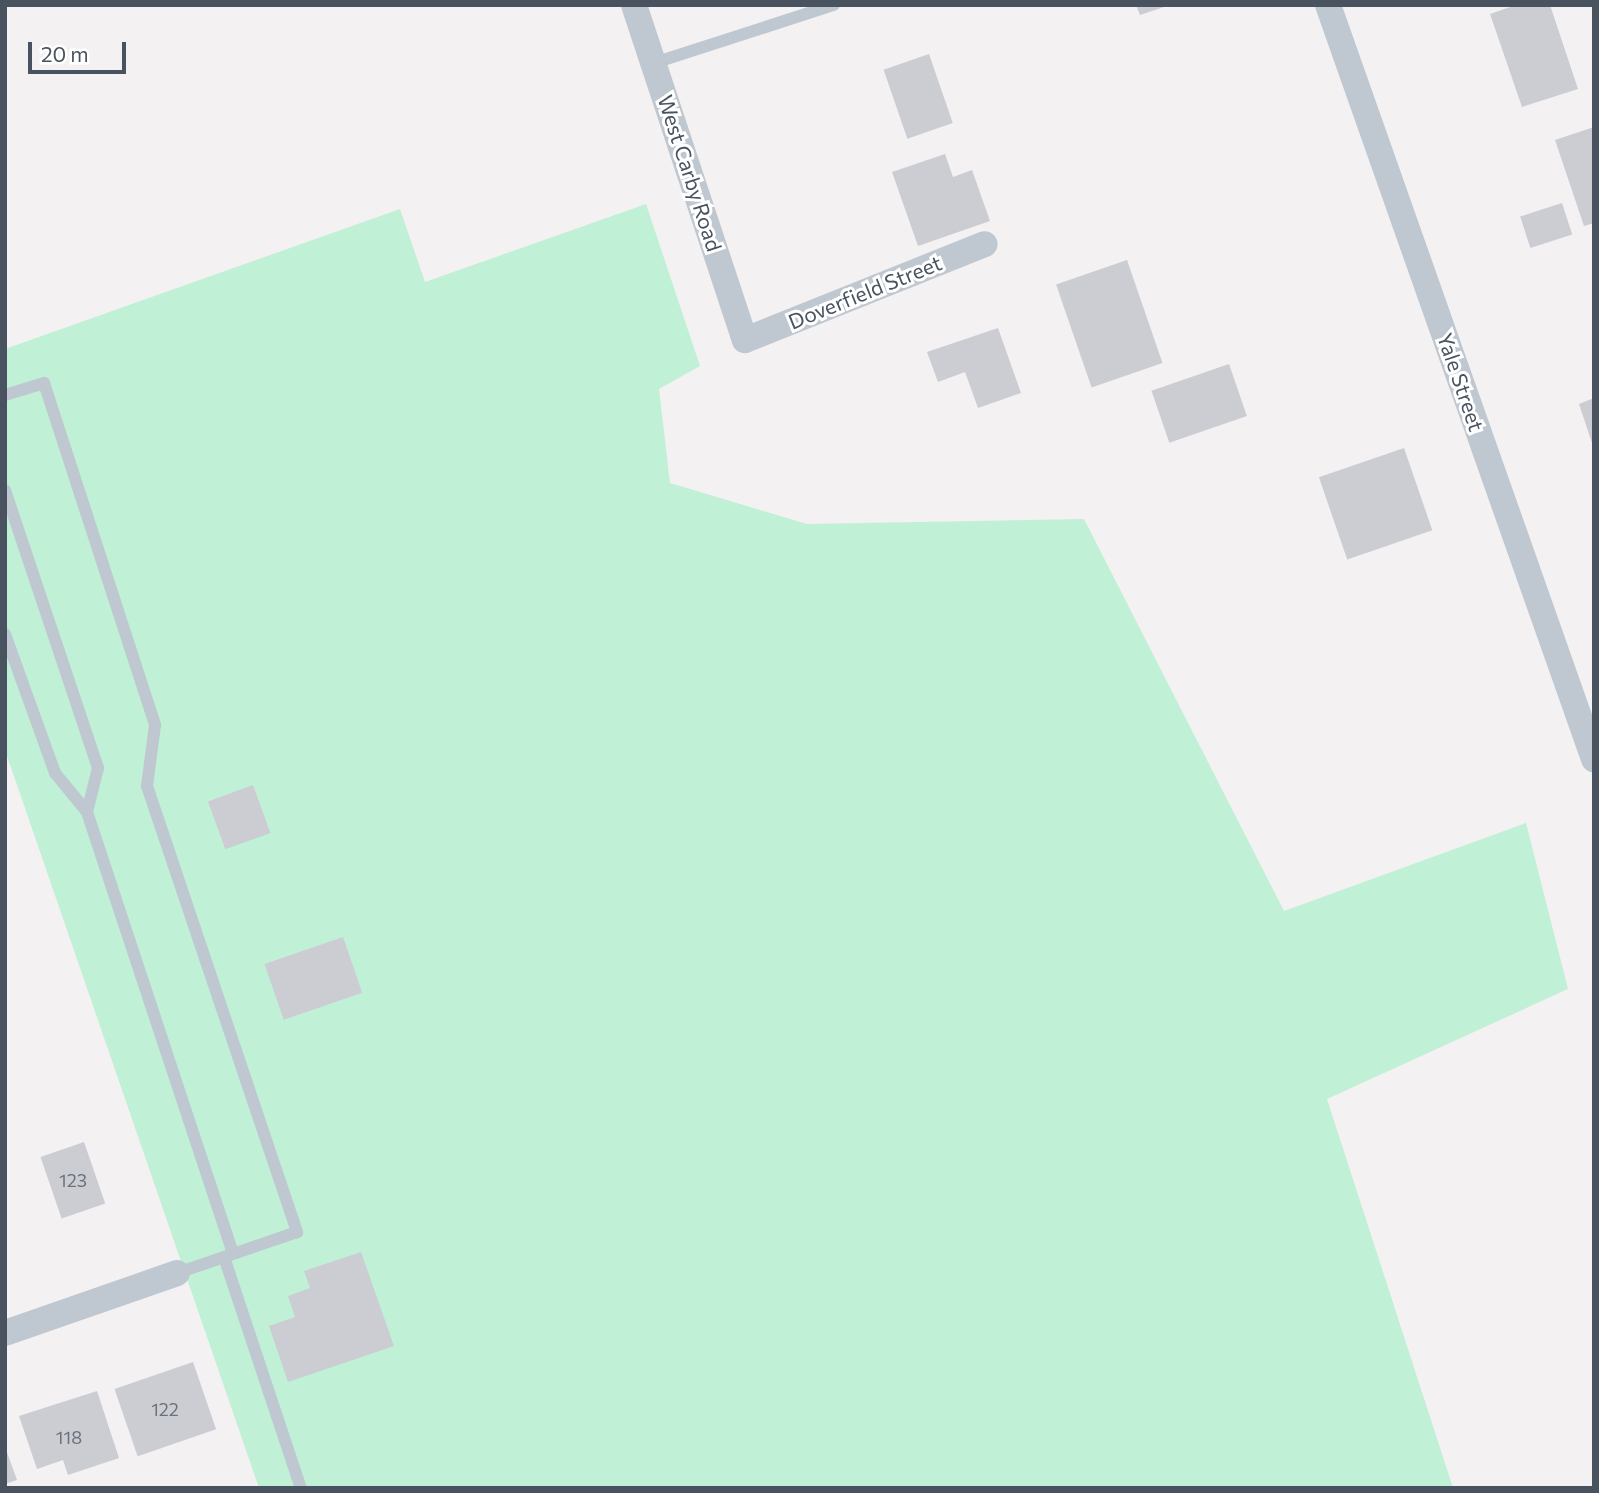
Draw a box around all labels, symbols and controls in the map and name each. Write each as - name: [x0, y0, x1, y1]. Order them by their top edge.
- scale bar: [32, 28, 130, 72]
- text: 20 m: [41, 41, 89, 66]
- street label: West Carby Road: [653, 92, 727, 254]
- street label: Doverfield Street: [785, 250, 945, 334]
- street label: Yale Street: [1432, 330, 1490, 434]
- house number: 123: [59, 1169, 87, 1191]
- house number: 122: [151, 1398, 179, 1420]
- house number: 118: [56, 1426, 82, 1448]

